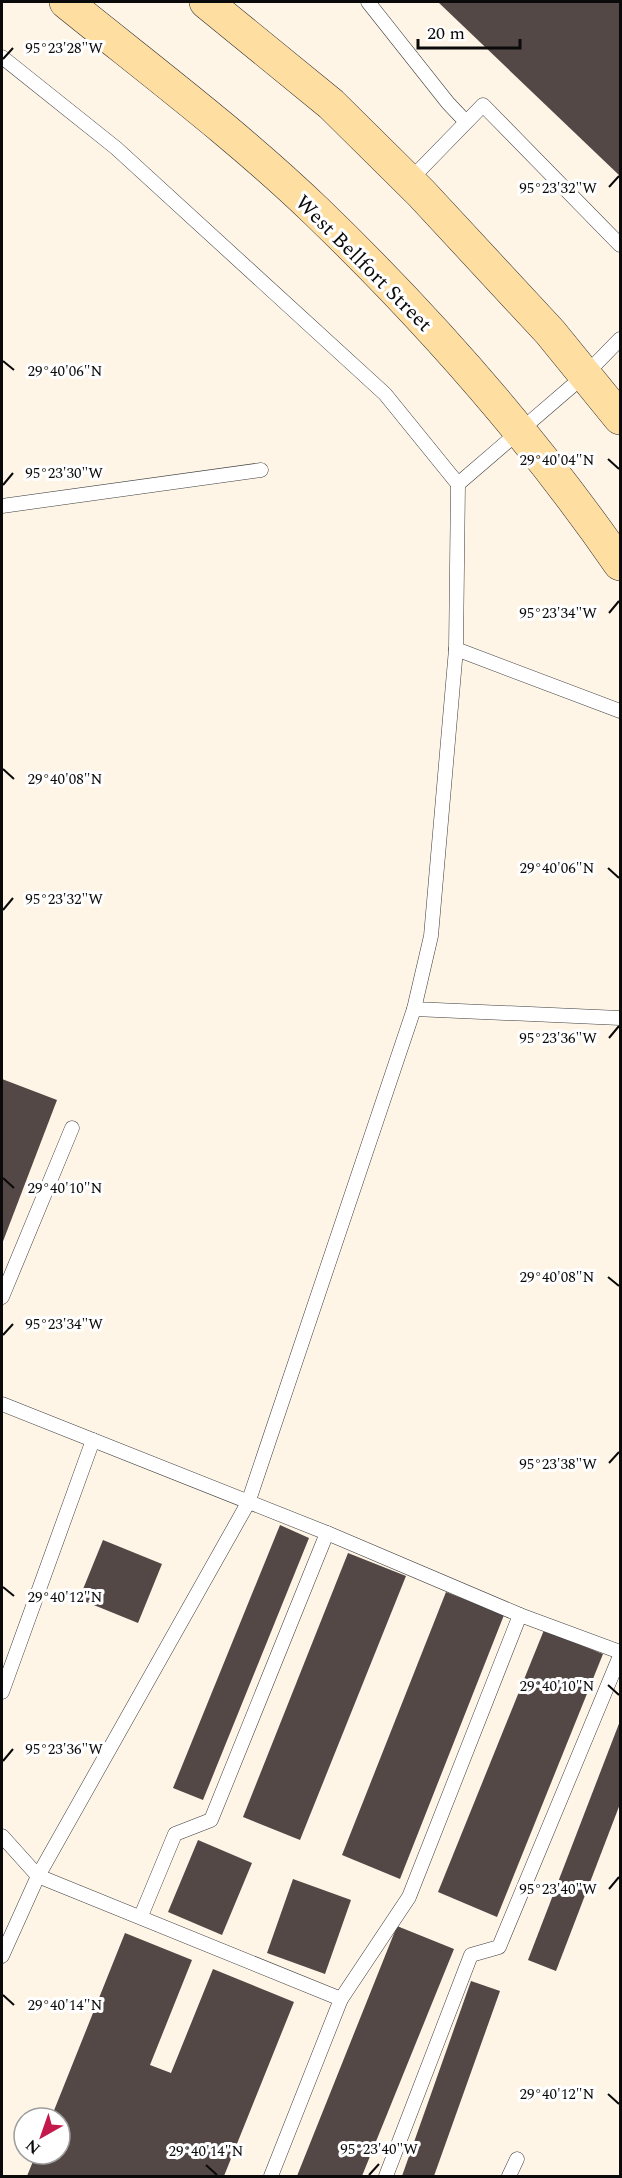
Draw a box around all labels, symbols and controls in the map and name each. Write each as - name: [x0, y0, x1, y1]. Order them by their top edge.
- scale bar: [418, 12, 520, 50]
- text: 20 m: [427, 20, 465, 47]
- text: 95°23'28"W: [25, 37, 103, 60]
- text: 95°23'32"W: [519, 177, 597, 200]
- street label: West Bellfort Street: [287, 188, 439, 340]
- text: 29°40'06"N: [28, 360, 103, 383]
- text: 29°40'04"N: [520, 449, 595, 472]
- text: 95°23'30"W: [25, 462, 103, 485]
- text: 95°23'34"W: [519, 602, 597, 625]
- text: 29°40'08"N: [28, 768, 103, 791]
- text: 29°40'06"N: [520, 857, 595, 880]
- text: 95°23'32"W: [25, 888, 103, 911]
- text: 95°23'36"W: [519, 1027, 597, 1050]
- text: 29°40'10"N: [28, 1177, 103, 1200]
- text: 29°40'08"N: [520, 1266, 595, 1289]
- text: 95°23'34"W: [25, 1313, 103, 1336]
- text: 95°23'38"W: [519, 1453, 597, 1476]
- text: 29°40'12"N: [28, 1586, 103, 1609]
- text: 29°40'10"N: [520, 1675, 595, 1698]
- text: 95°23'36"W: [25, 1738, 103, 1761]
- text: 95°23'40"W: [519, 1878, 597, 1901]
- text: 29°40'14"N: [28, 1994, 103, 2017]
- text: 29°40'12"N: [520, 2083, 595, 2106]
- north arrow: [12, 2106, 72, 2166]
- text: N: [20, 2133, 46, 2160]
- text: 95°23'40"W: [340, 2138, 418, 2161]
- text: 29°40'14"N: [169, 2140, 244, 2163]

